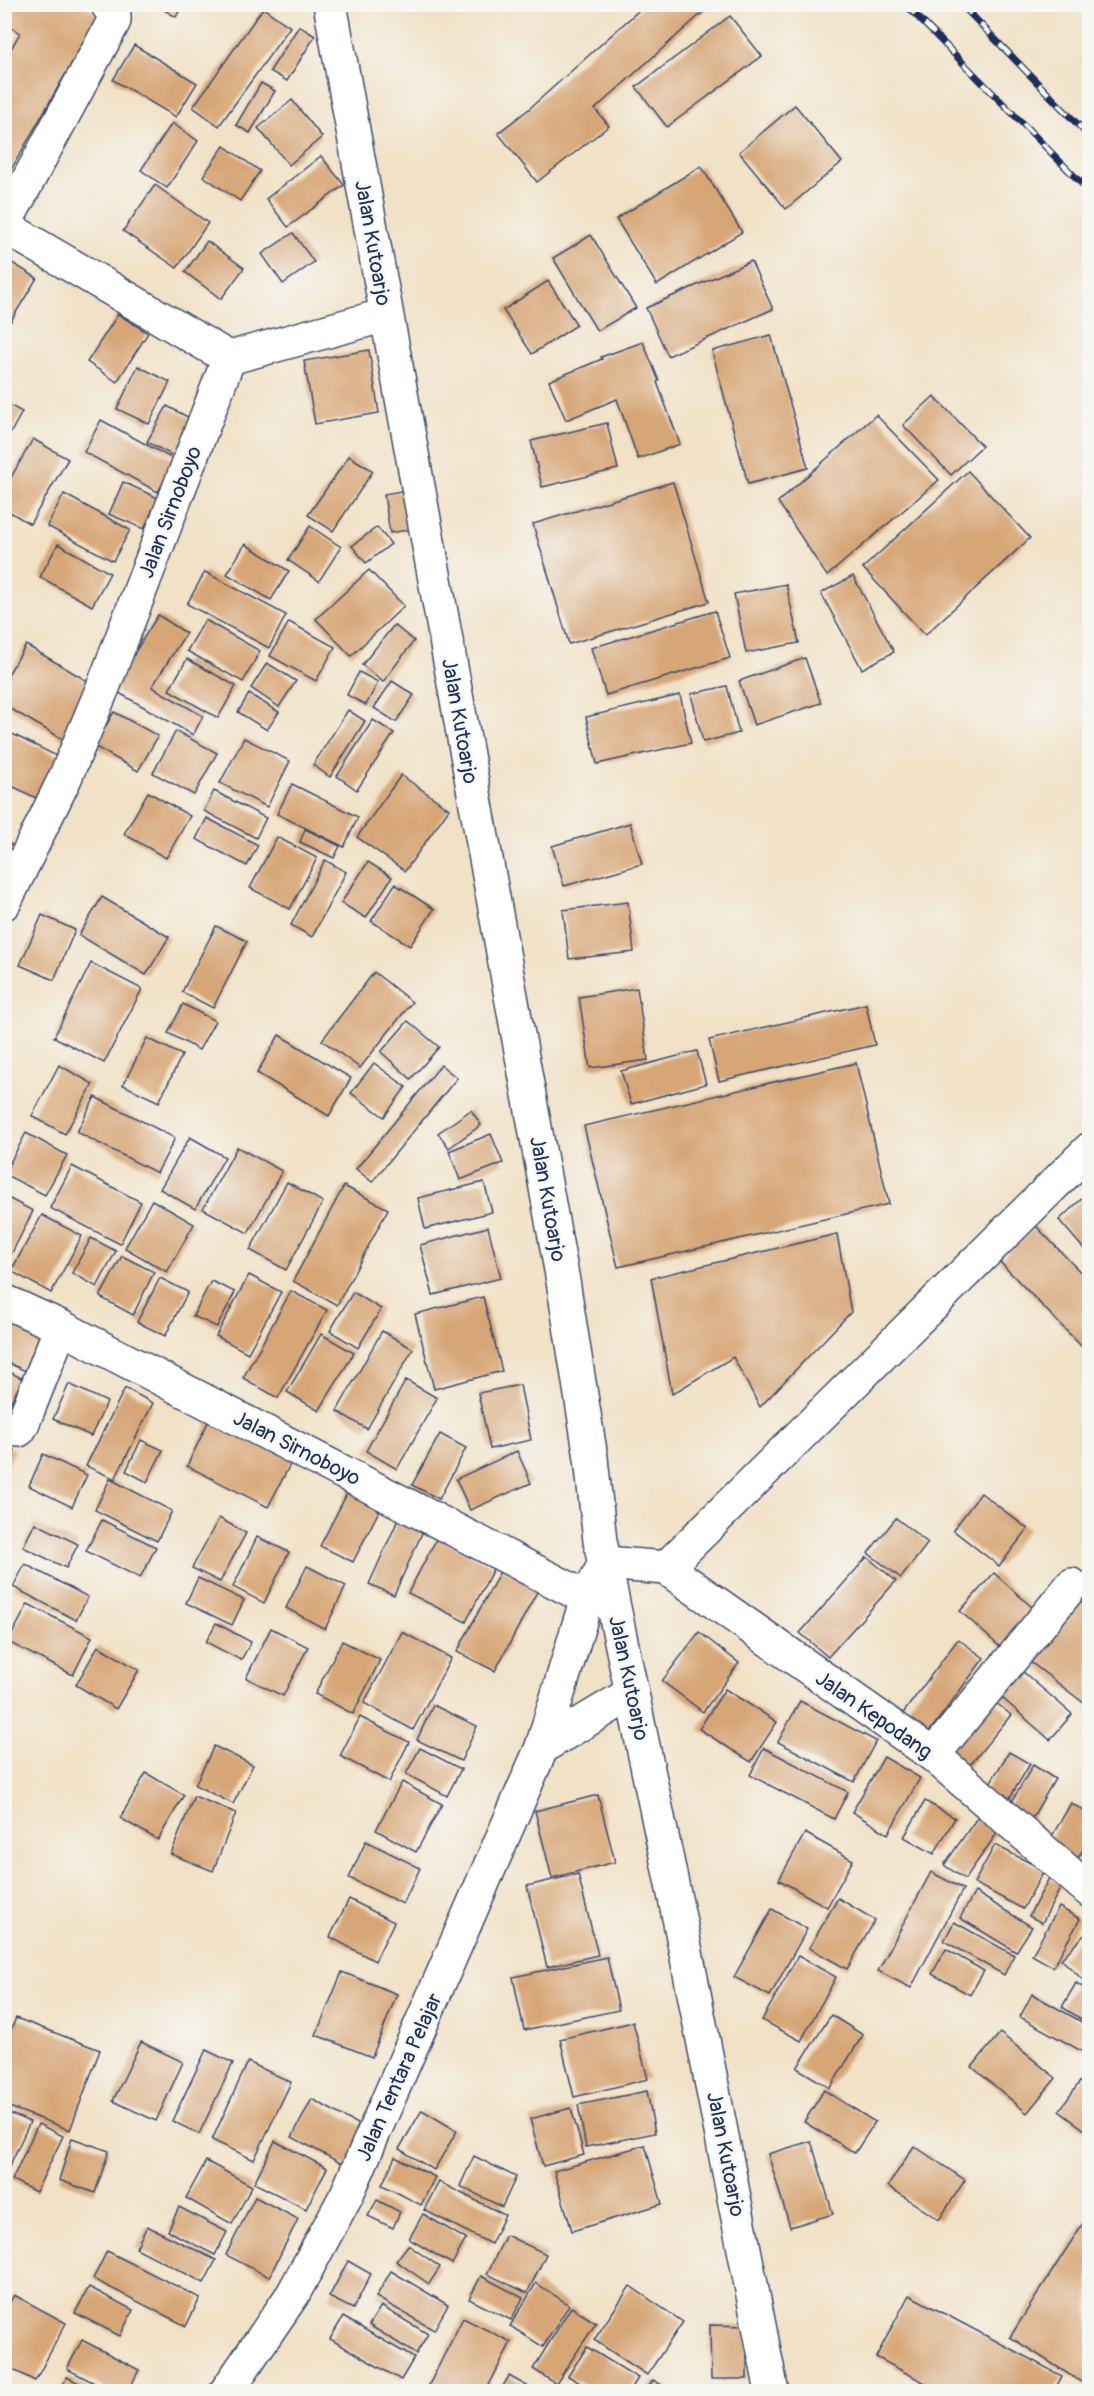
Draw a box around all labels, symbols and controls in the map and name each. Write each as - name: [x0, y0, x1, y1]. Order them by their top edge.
- street label: Jalan Kutoarjo: [348, 178, 397, 308]
- street label: Jalan Sirnoboyo: [133, 442, 208, 582]
- street label: Jalan Kutoarjo: [435, 656, 484, 786]
- street label: Jalan Kutoarjo: [523, 1134, 572, 1264]
- street label: Jalan Sirnoboyo: [229, 1405, 365, 1492]
- street label: Jalan Kutoarjo: [602, 1613, 655, 1743]
- street label: Jalan Kepodang: [810, 1665, 937, 1766]
- street label: Jalan Tentara Pelajar: [350, 1988, 449, 2165]
- street label: Jalan Kutoarjo: [700, 2089, 751, 2219]

